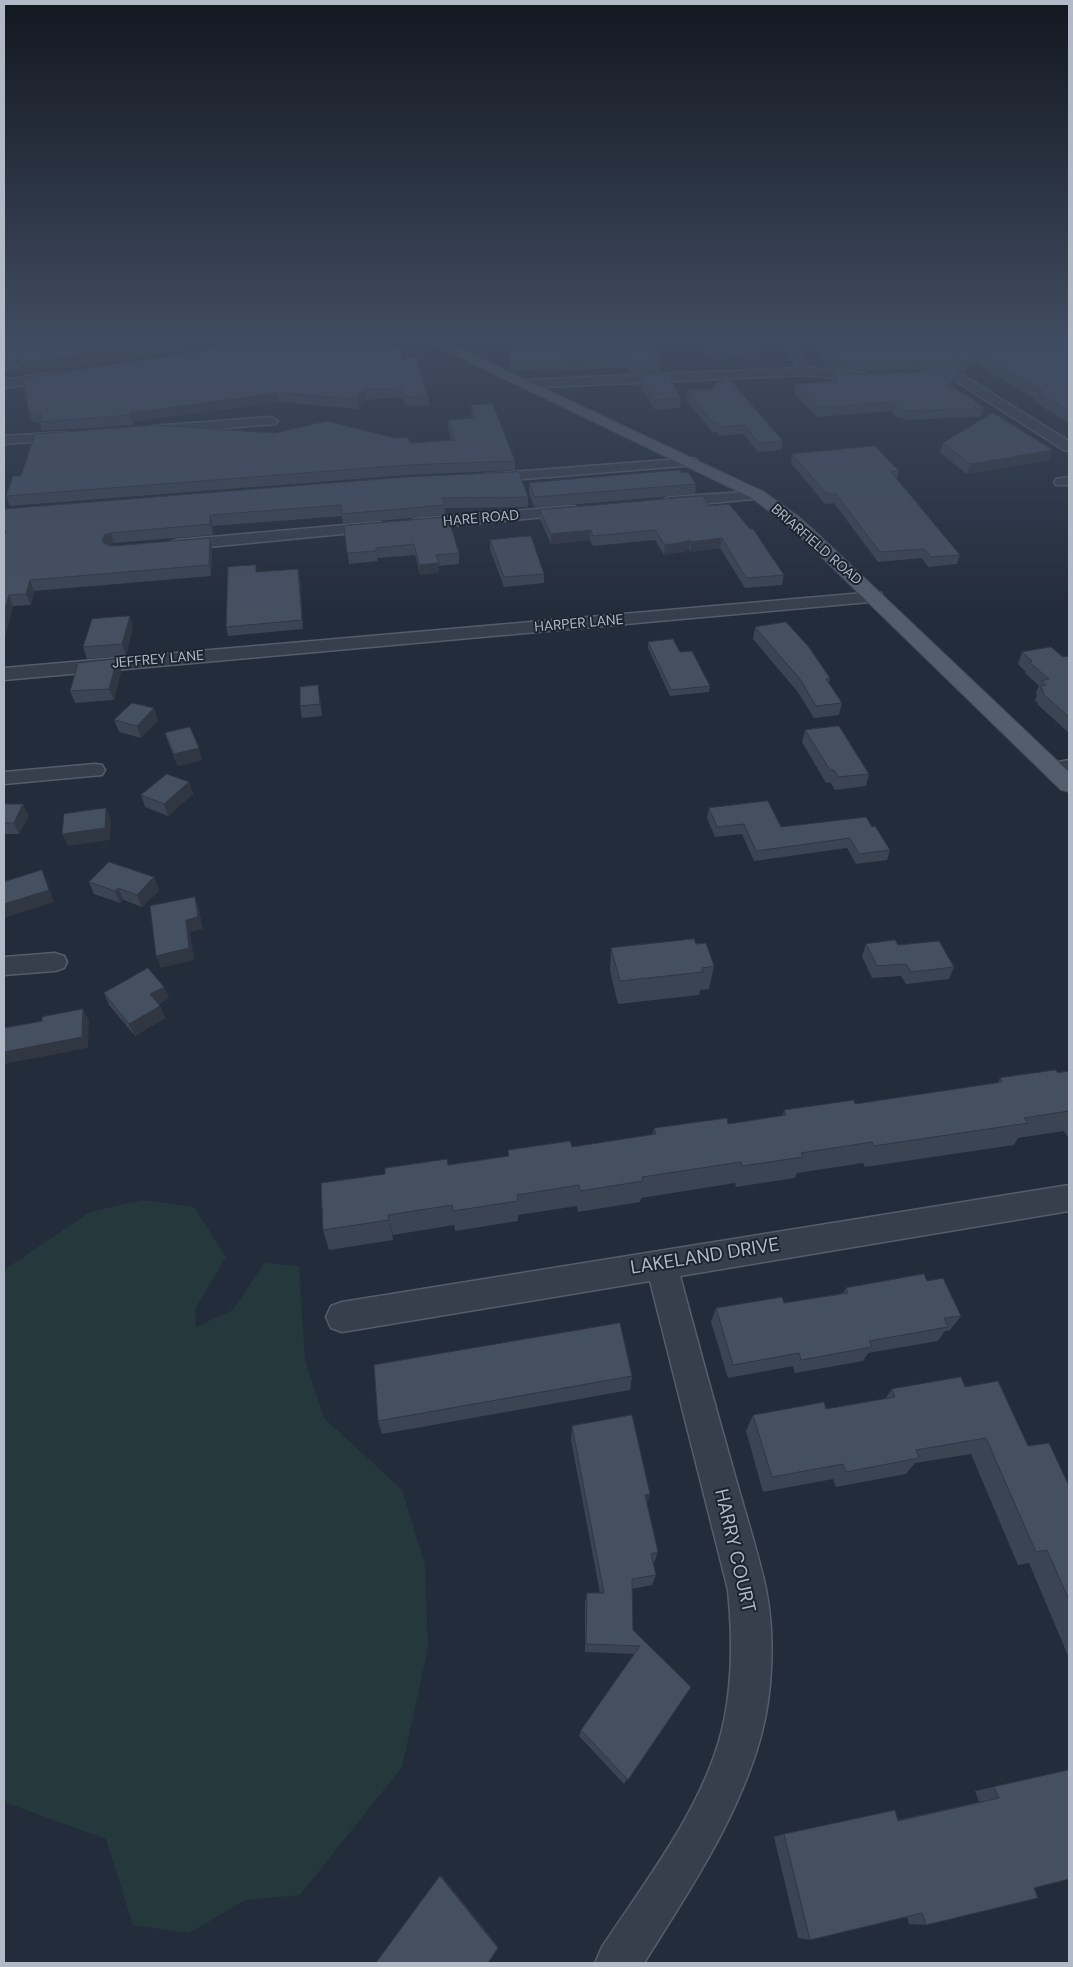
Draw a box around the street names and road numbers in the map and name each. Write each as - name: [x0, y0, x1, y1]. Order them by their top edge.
- street label: BRIARFIELD ROAD: [767, 501, 865, 589]
- street label: HARE ROAD: [442, 507, 520, 531]
- street label: HARPER LANE: [534, 612, 624, 636]
- street label: JEFFREY LANE: [111, 648, 205, 672]
- street label: LAKELAND DRIVE: [629, 1234, 781, 1280]
- street label: HARRY COURT: [709, 1487, 759, 1615]

